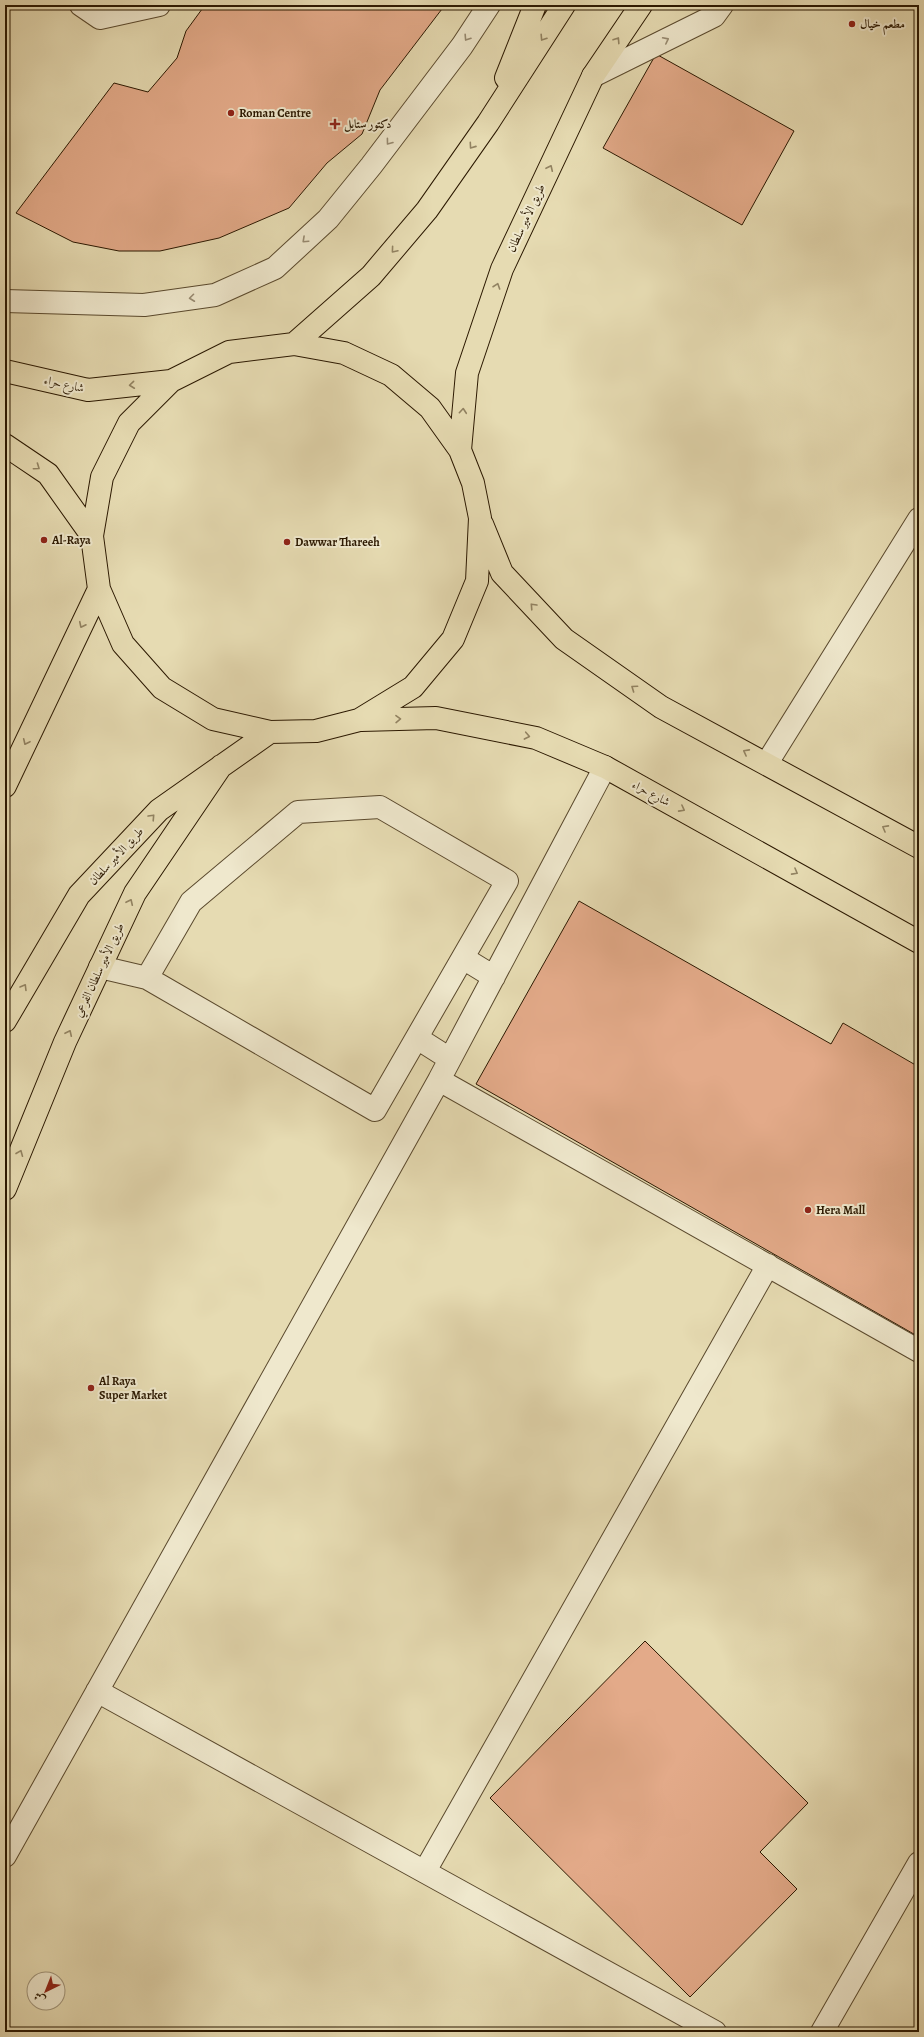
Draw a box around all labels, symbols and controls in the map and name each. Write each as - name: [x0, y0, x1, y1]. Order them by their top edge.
- place label: مطعم خيال: [860, 16, 905, 35]
- marker: مطعم خيال: [847, 19, 857, 29]
- one-way arrow: [464, 34, 472, 41]
- one-way arrow: [540, 34, 548, 41]
- one-way arrow: [662, 37, 669, 45]
- one-way arrow: [612, 38, 619, 45]
- place label: Roman Centre: [239, 105, 311, 121]
- marker: Roman Centre: [226, 108, 236, 118]
- place label: دكتور ستايل: [344, 116, 391, 132]
- marker: دكتور ستايل: [329, 118, 341, 130]
- one-way arrow: [387, 137, 394, 144]
- one-way arrow: [470, 142, 477, 149]
- one-way arrow: [545, 164, 553, 172]
- street label: طريق الأمير سلطان: [502, 181, 549, 255]
- one-way arrow: [302, 235, 310, 243]
- one-way arrow: [391, 245, 398, 253]
- one-way arrow: [492, 283, 500, 290]
- one-way arrow: [189, 294, 195, 303]
- street label: شارع حراء: [42, 372, 86, 399]
- one-way arrow: [129, 380, 135, 389]
- one-way arrow: [459, 408, 468, 414]
- one-way arrow: [33, 462, 40, 470]
- place label: Al-Raya: [51, 532, 91, 548]
- place label: Dawwar Thareeh: [295, 534, 380, 550]
- marker: Al-Raya: [39, 535, 49, 545]
- marker: Dawwar Thareeh: [282, 537, 292, 547]
- one-way arrow: [530, 603, 538, 611]
- one-way arrow: [79, 620, 87, 628]
- one-way arrow: [631, 685, 638, 692]
- one-way arrow: [395, 715, 401, 723]
- one-way arrow: [523, 731, 530, 740]
- one-way arrow: [23, 738, 31, 745]
- one-way arrow: [743, 749, 750, 757]
- street label: شارع حراء: [628, 776, 673, 812]
- one-way arrow: [678, 804, 685, 812]
- one-way arrow: [147, 814, 155, 822]
- street label: طريق الأمير سلطان: [84, 823, 147, 888]
- one-way arrow: [882, 825, 889, 832]
- one-way arrow: [791, 868, 798, 875]
- one-way arrow: [125, 899, 133, 906]
- street label: طريق الأمير سلطان الفرعي: [69, 920, 130, 1021]
- one-way arrow: [19, 984, 26, 991]
- one-way arrow: [64, 1029, 72, 1037]
- one-way arrow: [15, 1149, 23, 1156]
- place label: Hera Mall: [816, 1202, 866, 1218]
- marker: Hera Mall: [803, 1205, 813, 1215]
- place label: Al Raya Super Market: [98, 1373, 167, 1403]
- marker: Al Raya Super Market: [86, 1383, 96, 1393]
- north arrow: [26, 1971, 66, 2011]
- text: ش: [30, 1989, 49, 2007]

